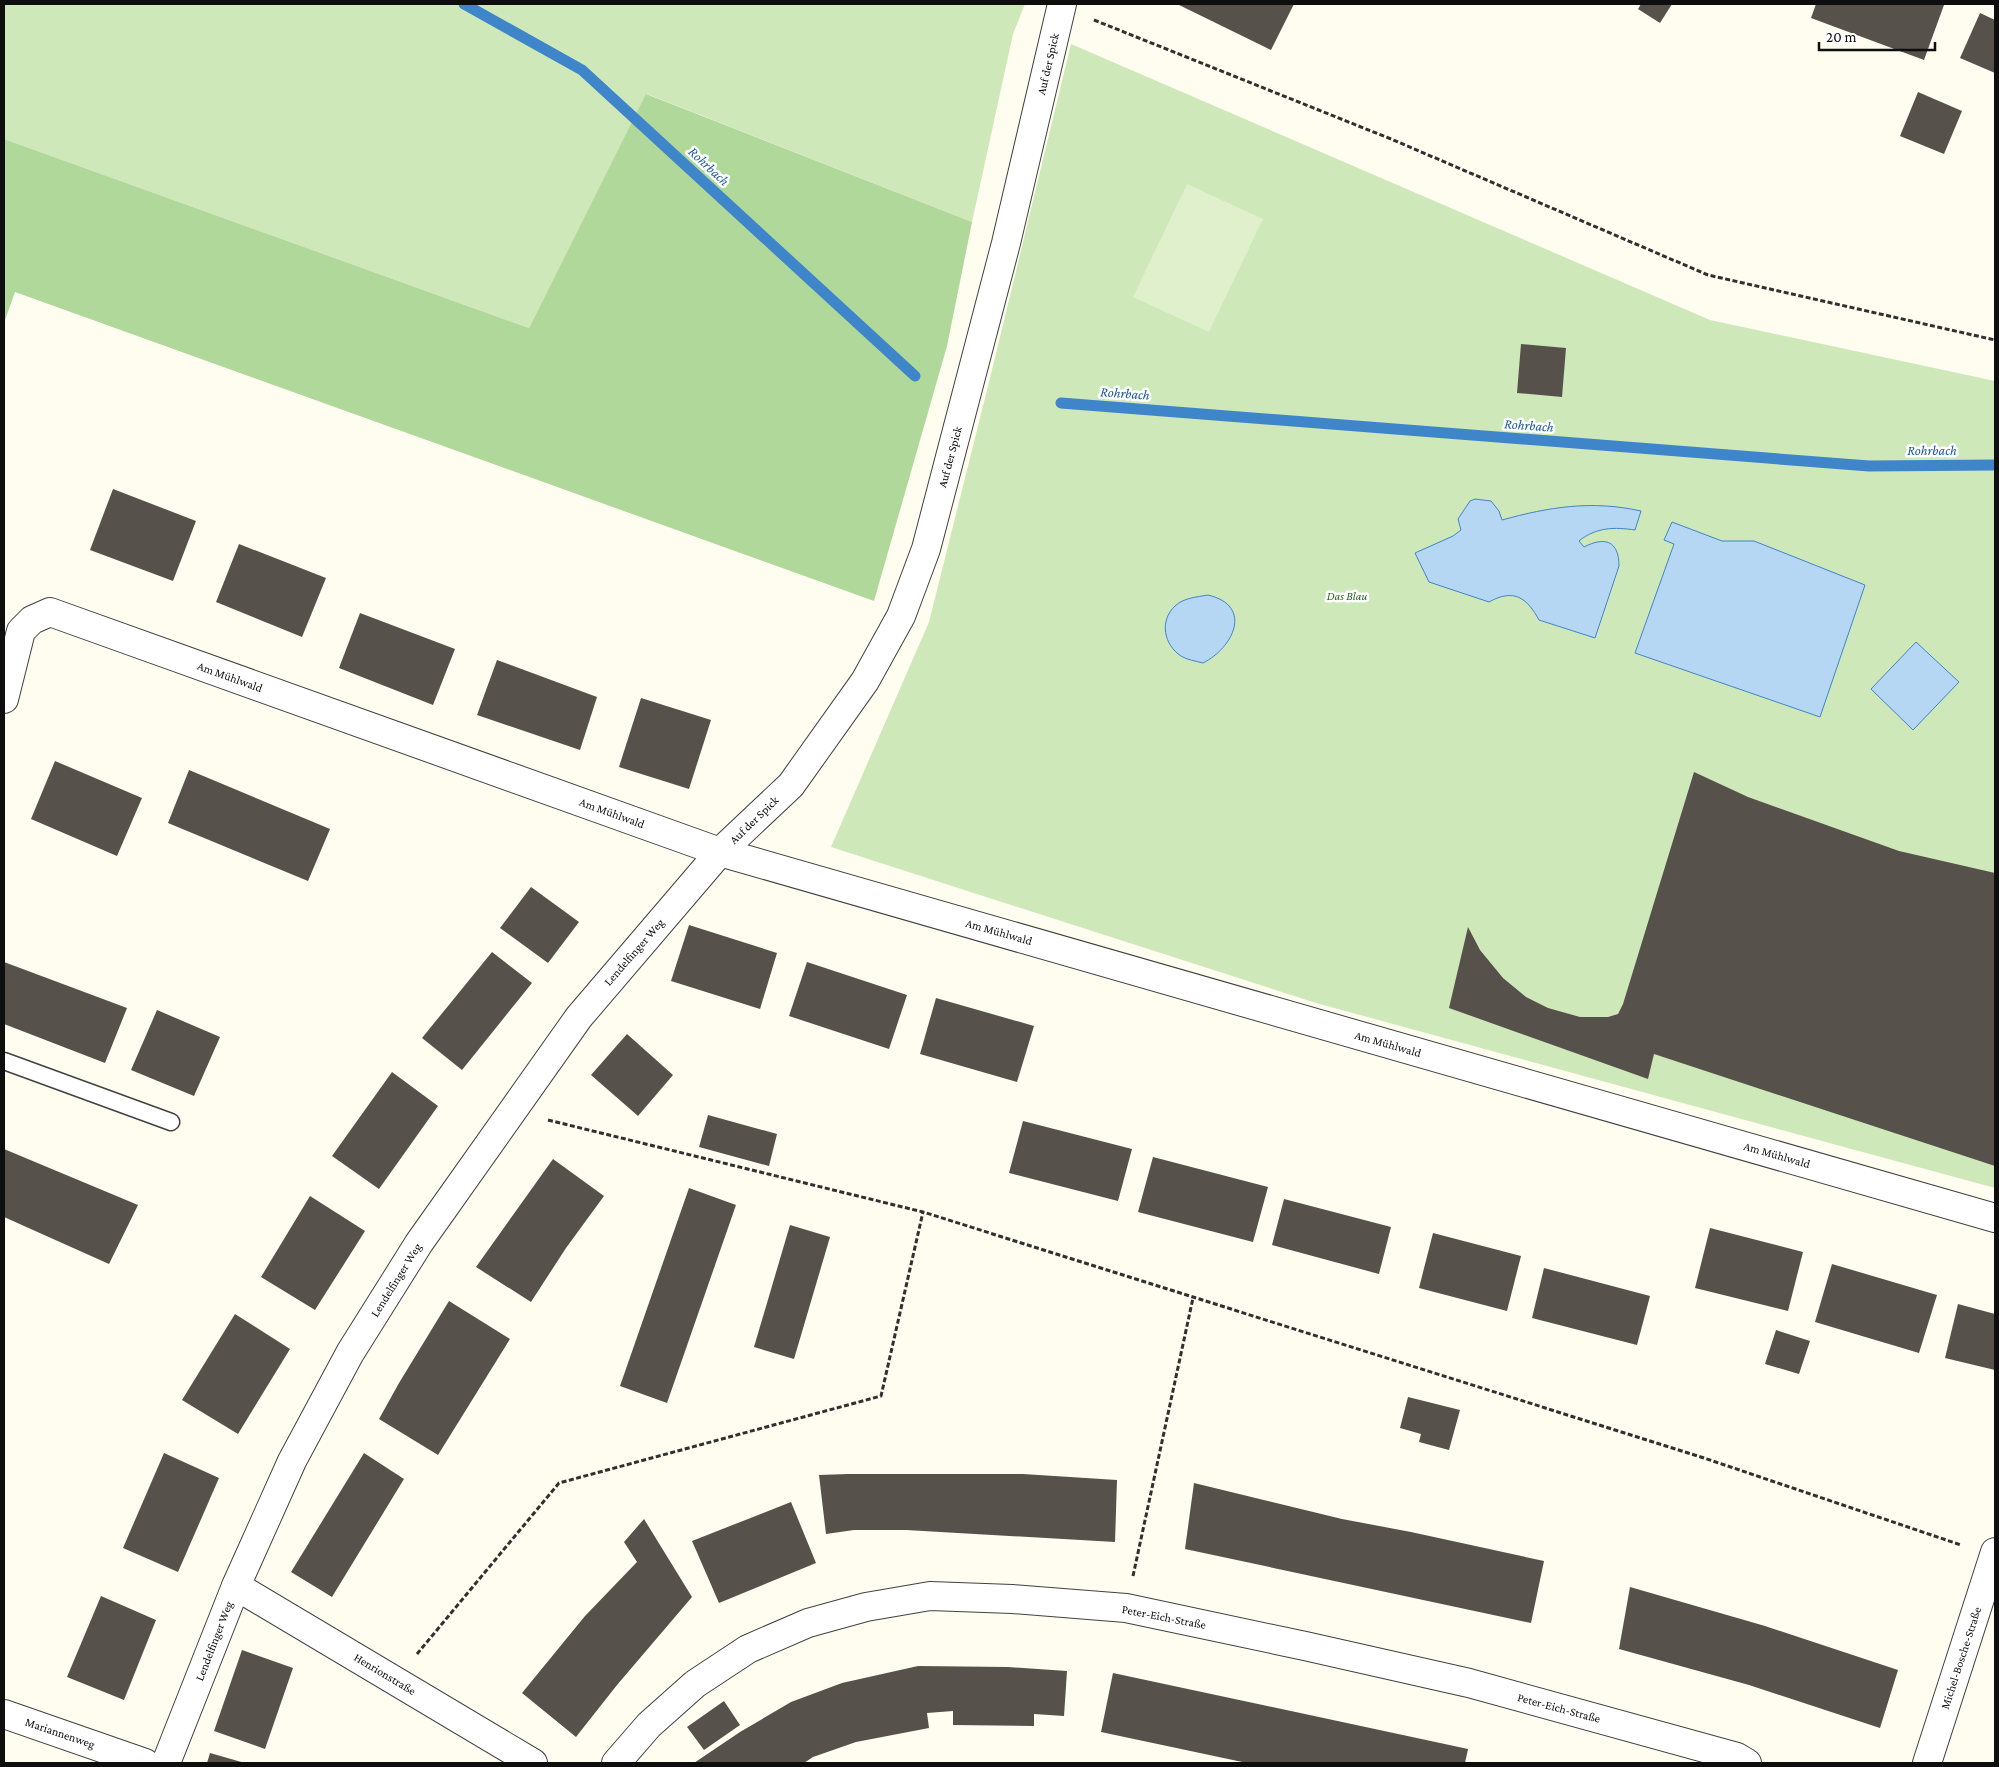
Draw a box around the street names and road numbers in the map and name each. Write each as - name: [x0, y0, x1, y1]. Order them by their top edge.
- street label: Auf der Spick: [1034, 32, 1062, 96]
- street label: Auf der Spick: [935, 425, 965, 489]
- street label: Am Mühlwald: [195, 659, 265, 696]
- street label: Auf der Spick: [727, 793, 782, 847]
- street label: Am Mühlwald: [577, 795, 647, 832]
- street label: Lendelfinger Weg: [601, 915, 667, 988]
- street label: Am Mühlwald: [964, 916, 1034, 948]
- street label: Am Mühlwald: [1353, 1028, 1423, 1060]
- street label: Am Mühlwald: [1742, 1139, 1812, 1171]
- street label: Lendelfinger Weg: [368, 1240, 424, 1320]
- street label: Lendelfinger Weg: [192, 1599, 236, 1683]
- street label: Peter-Eich-Straße: [1121, 1602, 1207, 1632]
- street label: Michel-Bosche-Straße: [1938, 1605, 1984, 1711]
- street label: Henrionstraße: [352, 1650, 418, 1698]
- street label: Peter-Eich-Straße: [1516, 1690, 1602, 1726]
- street label: Mariannenweg: [23, 1715, 97, 1752]

